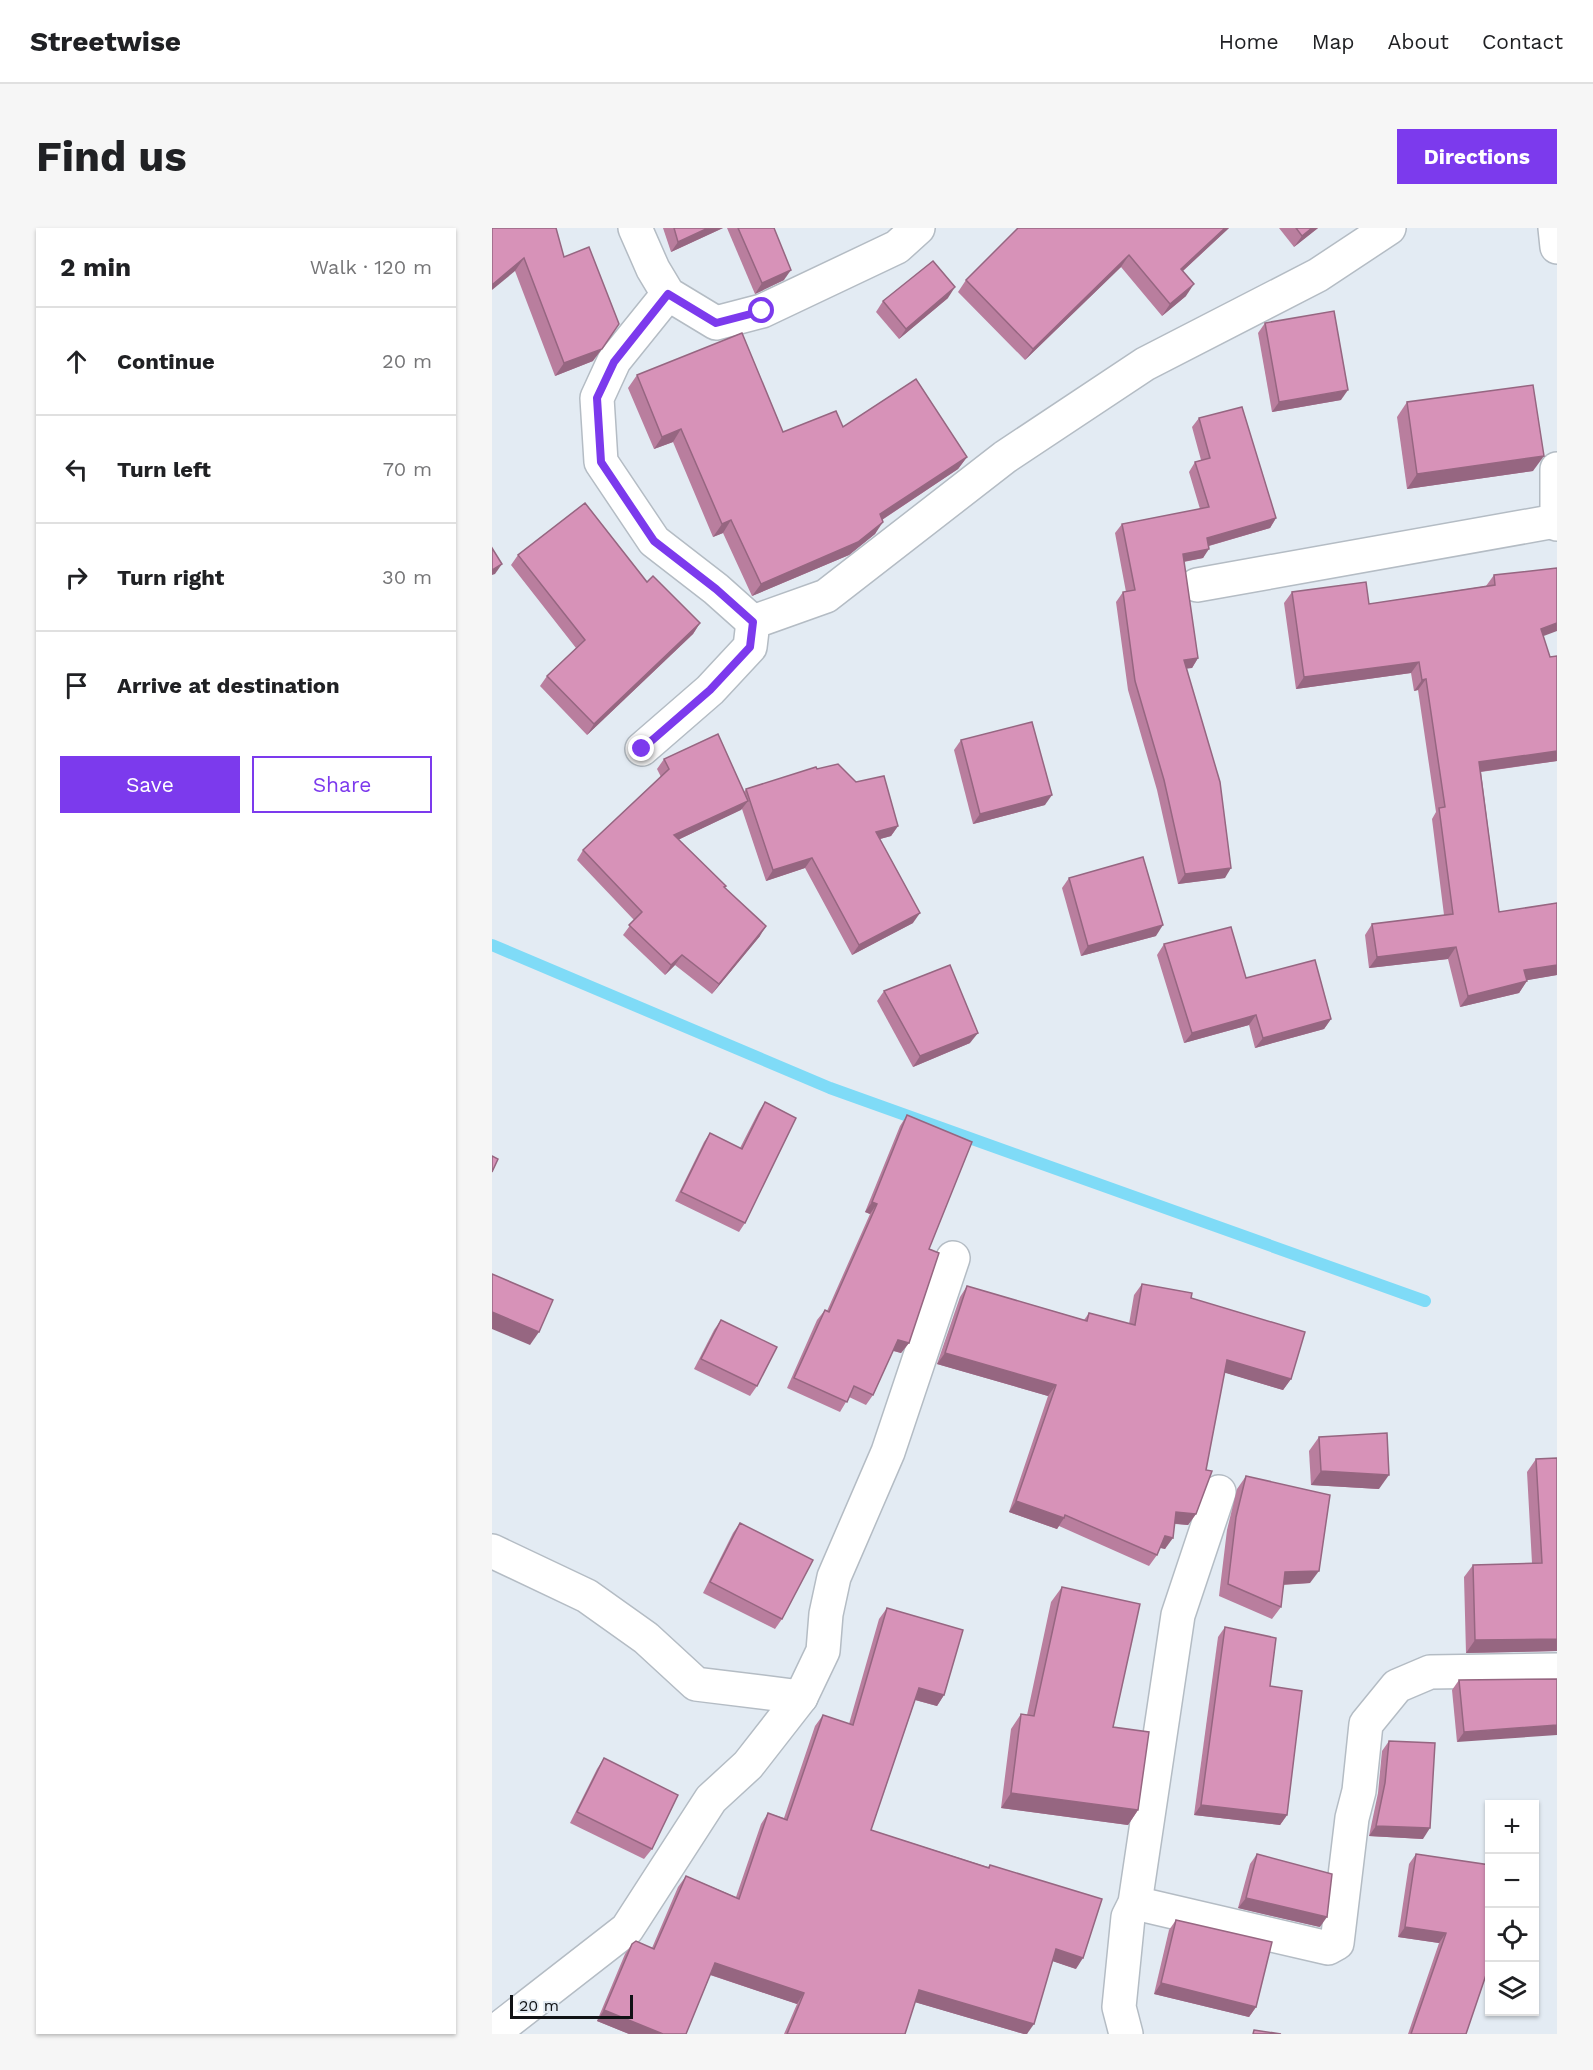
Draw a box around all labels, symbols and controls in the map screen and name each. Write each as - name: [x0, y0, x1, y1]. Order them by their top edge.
- text: Streetwise: [30, 25, 181, 58]
- text: Home: [1219, 29, 1279, 54]
- text: Map: [1312, 29, 1355, 54]
- text: About: [1388, 29, 1449, 54]
- text: Contact: [1482, 29, 1563, 54]
- button: Directions: [1397, 129, 1557, 184]
- text: Find us: [36, 132, 187, 181]
- text: 2 min: [60, 252, 131, 282]
- text: Walk · 120 m: [310, 255, 432, 279]
- route start: [748, 297, 774, 323]
- icon: ahead: [60, 345, 93, 378]
- text: Continue: [117, 349, 215, 374]
- text: 20 m: [382, 349, 432, 373]
- icon: left: [60, 453, 93, 486]
- text: Turn left: [117, 457, 211, 482]
- text: 70 m: [383, 457, 432, 481]
- icon: right: [60, 561, 93, 594]
- text: Turn right: [117, 565, 224, 590]
- text: 30 m: [382, 565, 432, 589]
- icon: arrive: [60, 669, 93, 702]
- text: Arrive at destination: [117, 673, 340, 698]
- route end: [628, 735, 654, 761]
- button: Save: [60, 756, 240, 813]
- button: Share: [252, 756, 432, 813]
- map controls: [1485, 1800, 1539, 2016]
- button: +: [1485, 1800, 1539, 1854]
- button: −: [1485, 1854, 1539, 1908]
- button: locate: [1485, 1908, 1539, 1962]
- button: layers: [1485, 1962, 1539, 2016]
- scale bar: [510, 1992, 633, 2020]
- text: 20 m: [519, 1996, 559, 2015]

